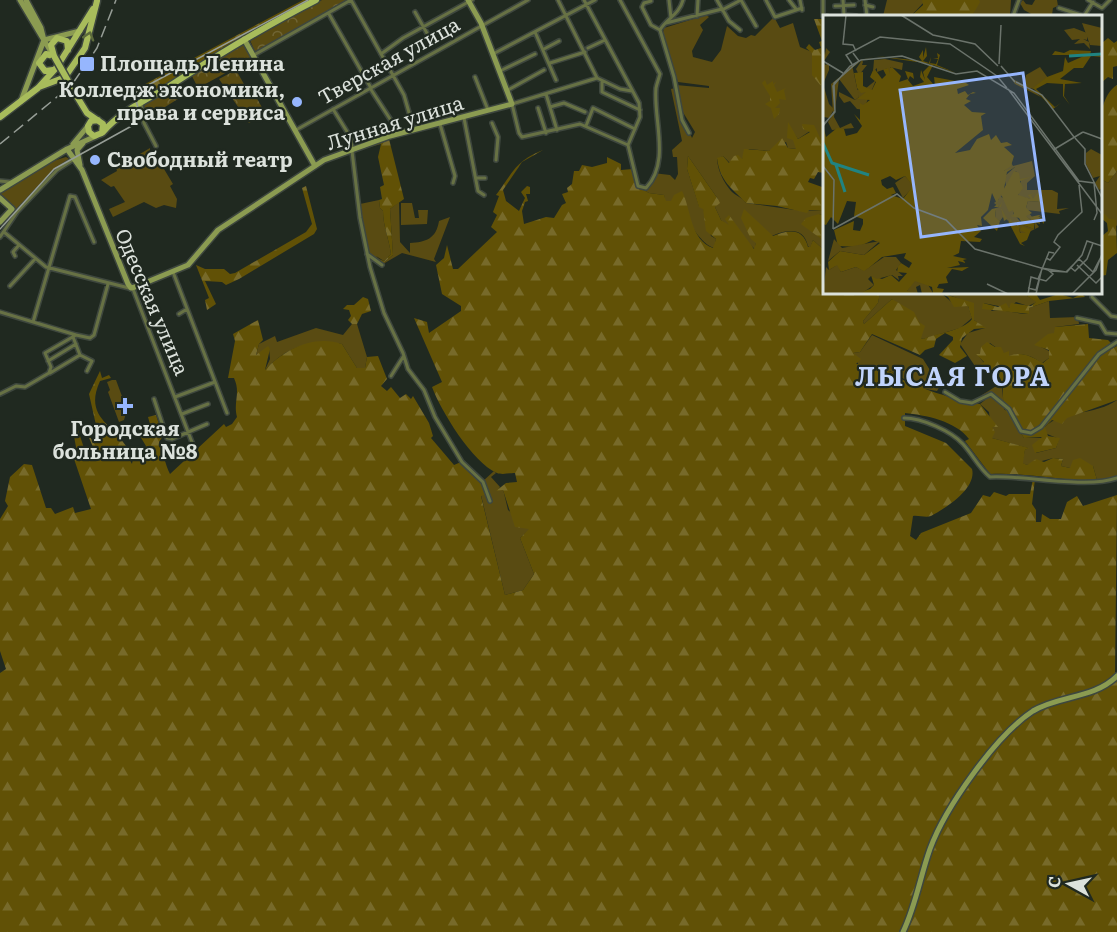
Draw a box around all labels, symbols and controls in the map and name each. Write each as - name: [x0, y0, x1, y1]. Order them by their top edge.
- street label: Тверская улица: [312, 8, 465, 111]
- inset map: [823, 15, 1102, 294]
- one-way arrow: [82, 31, 94, 42]
- place label: Площадь Ленина: [100, 47, 285, 77]
- marker: Площадь Ленина: [78, 55, 96, 73]
- place label: Колледж экономики, права и сервиса: [59, 73, 285, 126]
- street label: Лунная улица: [322, 86, 467, 156]
- marker: Колледж экономики, права и сервиса: [290, 95, 304, 109]
- place label: Свободный театр: [107, 143, 293, 173]
- marker: Свободный театр: [88, 153, 102, 167]
- street label: Одесская улица: [109, 223, 198, 380]
- district label: ЛЫСАЯ ГОРА: [855, 355, 1051, 394]
- marker: Городская больница №8: [116, 397, 134, 415]
- place label: Городская больница №8: [52, 412, 198, 465]
- north arrow: [1039, 854, 1099, 914]
- text: С: [1040, 874, 1066, 889]

